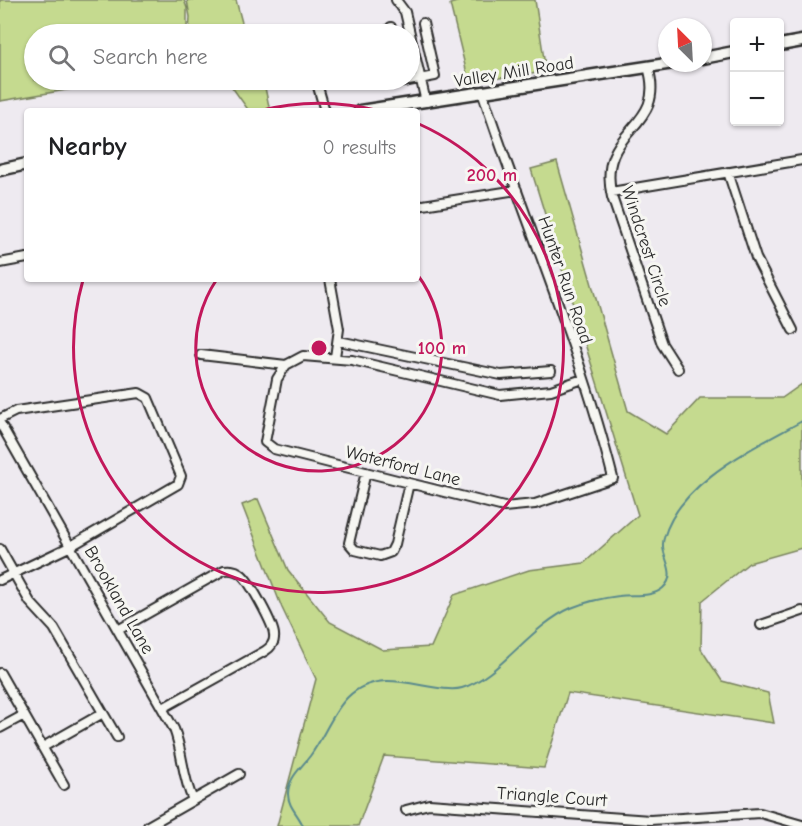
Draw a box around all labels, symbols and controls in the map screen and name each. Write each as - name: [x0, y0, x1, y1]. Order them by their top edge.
- north arrow: [658, 18, 712, 72]
- map controls: [730, 18, 784, 126]
- button: +: [730, 18, 784, 72]
- search box: [24, 24, 420, 90]
- icon: search: [45, 41, 78, 74]
- text: Search here: [93, 44, 208, 70]
- street label: Valley Mill Road: [453, 52, 575, 92]
- button: −: [730, 72, 784, 126]
- text: Nearby: [48, 132, 127, 162]
- text: 0 results: [323, 136, 396, 159]
- text: 200 m: [467, 165, 517, 186]
- street label: Windcrest Circle: [617, 183, 675, 309]
- street label: Hunter Run Road: [533, 213, 597, 347]
- centre of rings: [309, 338, 329, 358]
- text: 100 m: [418, 338, 466, 359]
- street label: Waterford Lane: [343, 442, 463, 490]
- street label: Brookland Lane: [80, 542, 158, 658]
- street label: Triangle Court: [496, 783, 609, 811]

